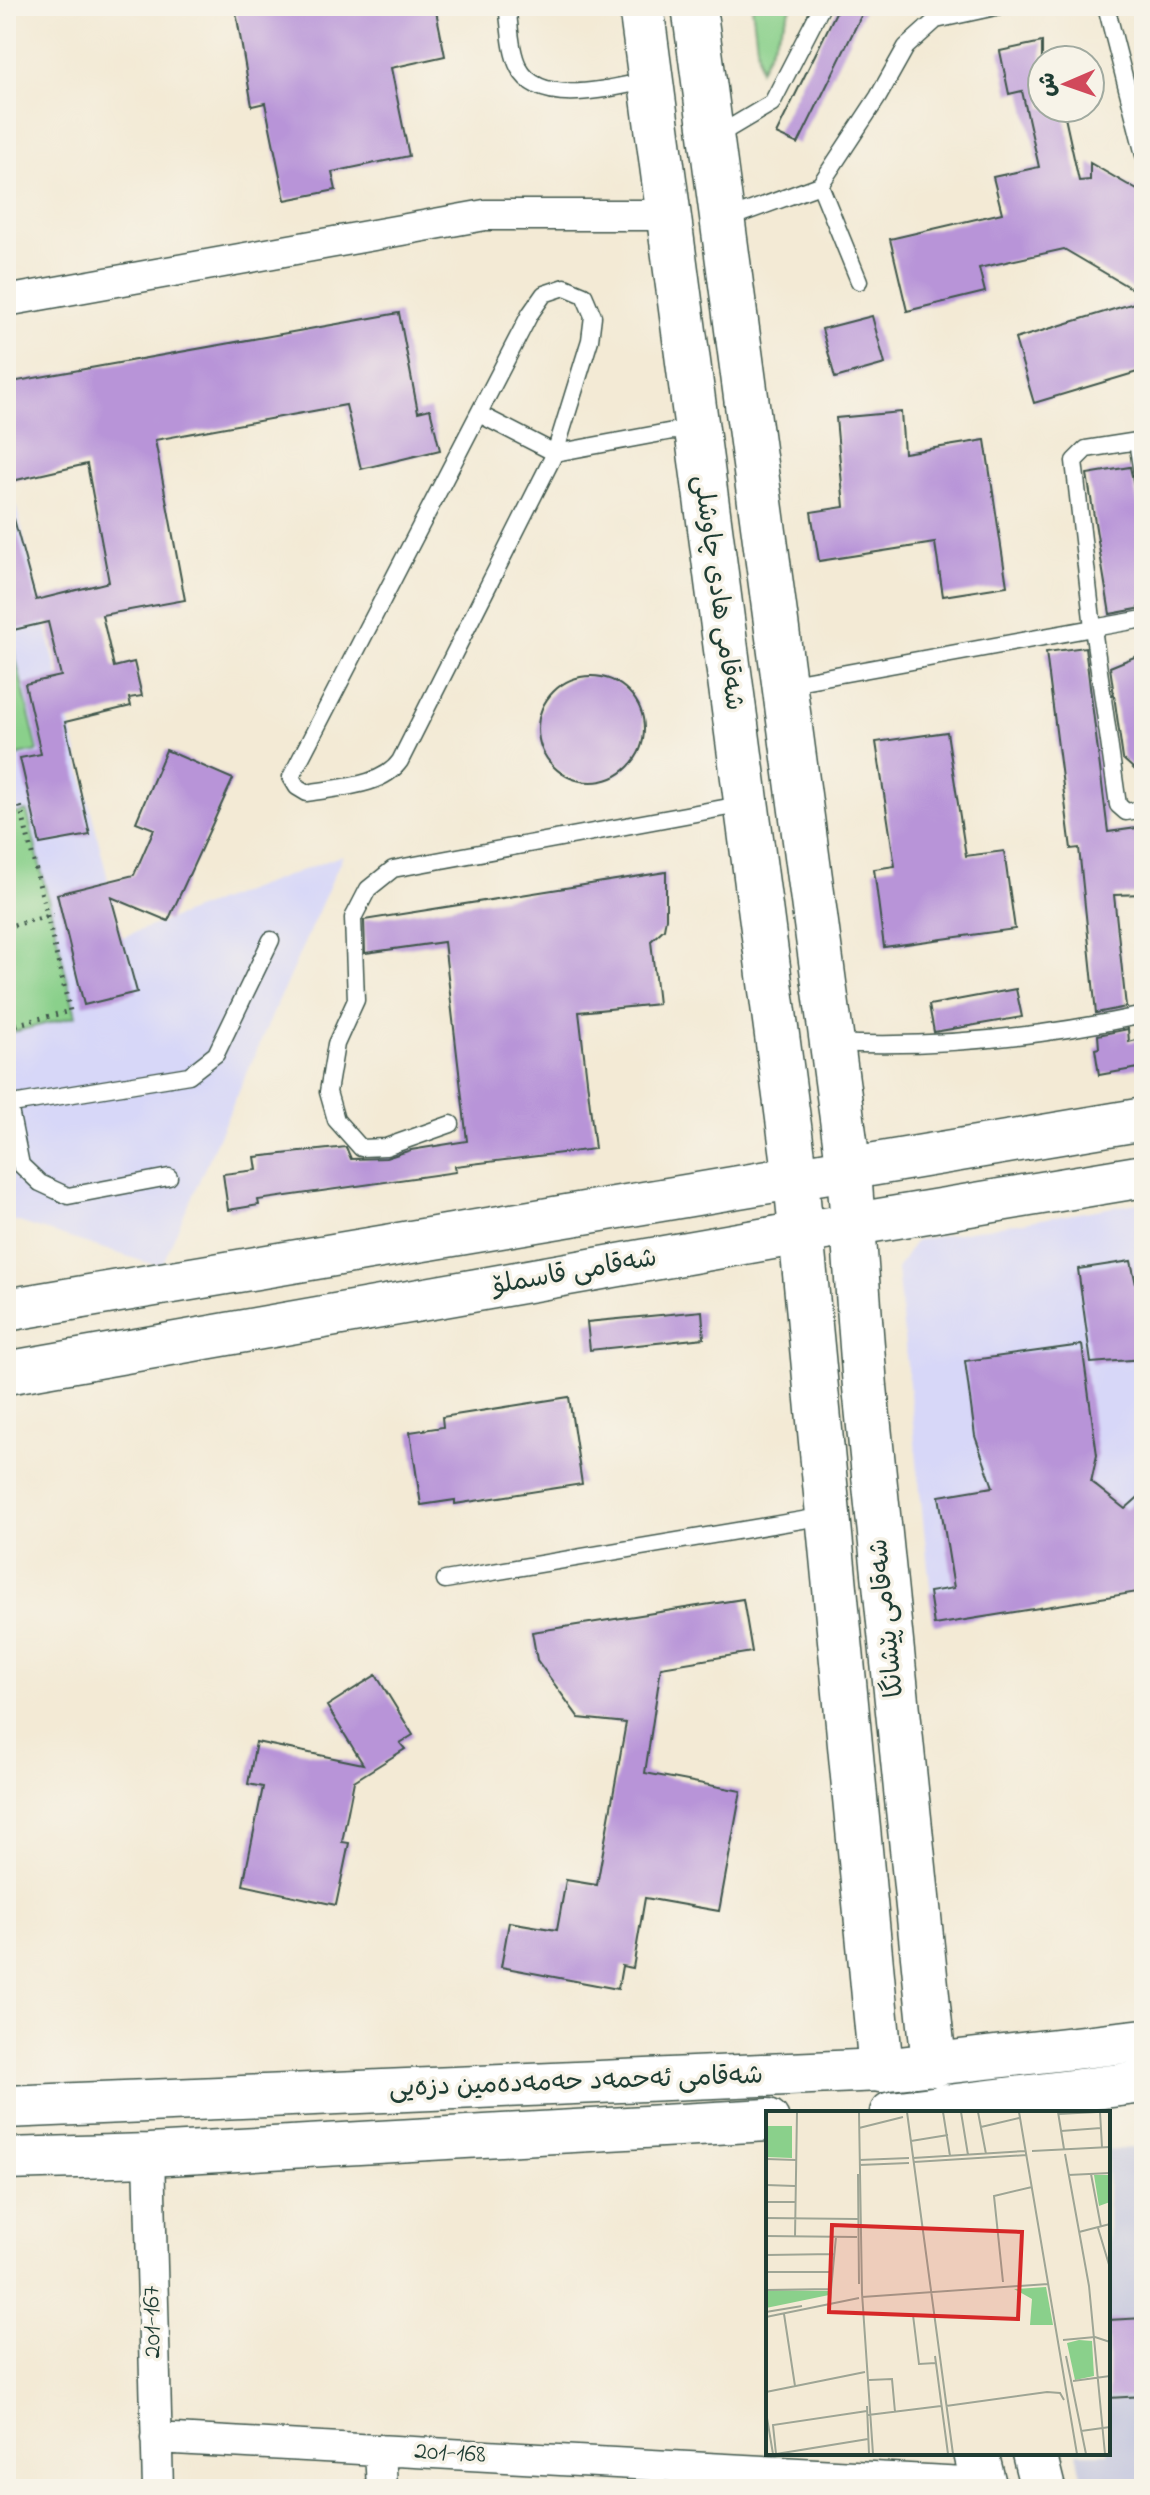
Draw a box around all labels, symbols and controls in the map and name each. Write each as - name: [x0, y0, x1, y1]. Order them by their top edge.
- north arrow: [1026, 44, 1106, 124]
- text: ش: [1033, 72, 1065, 97]
- street label: شەقامی هادی چاوشلی: [682, 473, 752, 713]
- street label: شەقامی قاسملۆ: [488, 1240, 660, 1306]
- street label: شەقامی پێشانگا: [861, 1537, 915, 1699]
- street label: شەقامی ئەحمەد حەمەدەمین دزەیی: [388, 2057, 764, 2109]
- inset map: [766, 2111, 1110, 2455]
- street label: 201-167: [133, 2285, 173, 2359]
- street label: 201-168: [413, 2433, 487, 2475]

